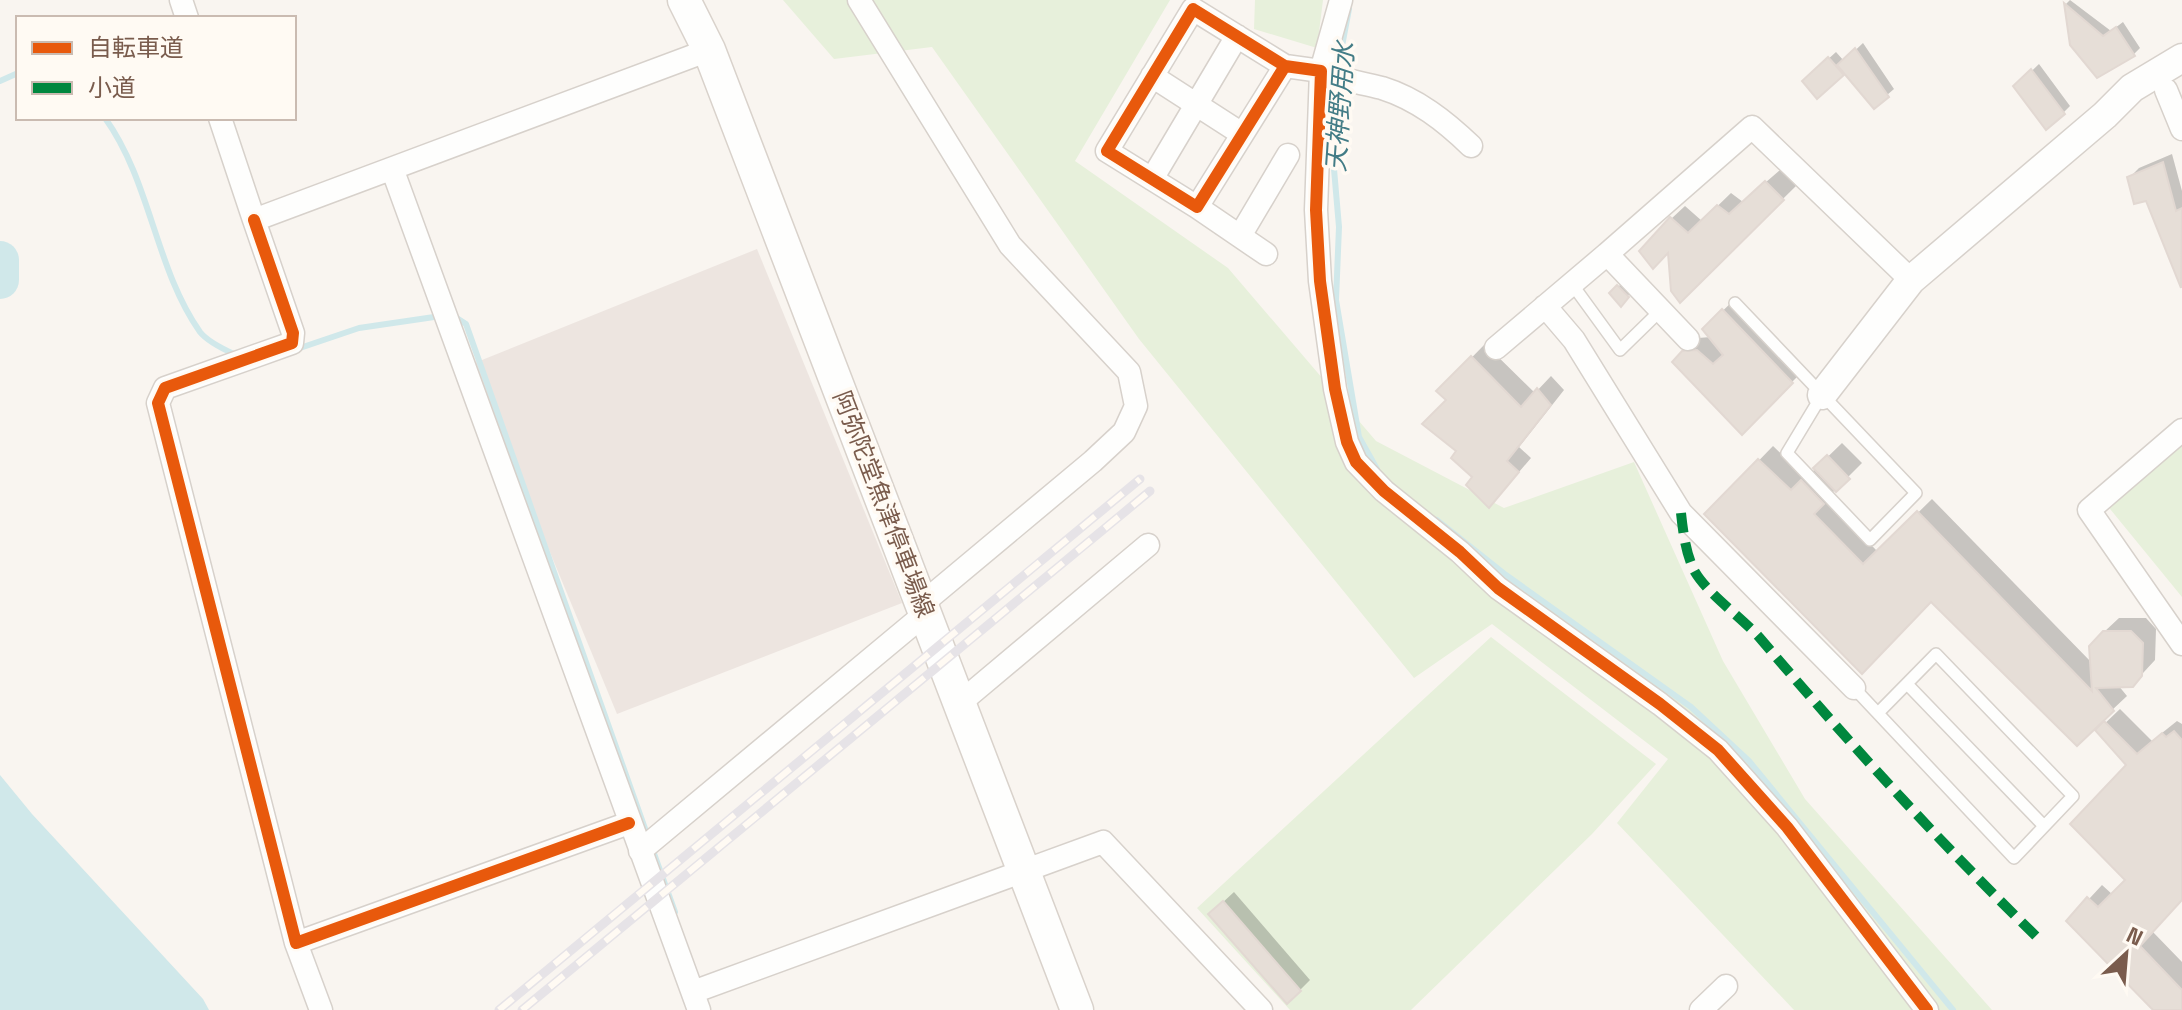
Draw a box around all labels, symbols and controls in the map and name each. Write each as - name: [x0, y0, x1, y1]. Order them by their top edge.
- legend: [16, 16, 296, 120]
- text: 自転車道: [88, 32, 184, 63]
- water label: 天神野用水: [1319, 38, 1362, 173]
- text: 小道: [88, 72, 136, 103]
- street label: 阿弥陀堂魚津停車場線: [827, 386, 941, 622]
- north arrow: [2086, 914, 2166, 994]
- text: N: [2122, 920, 2148, 952]

